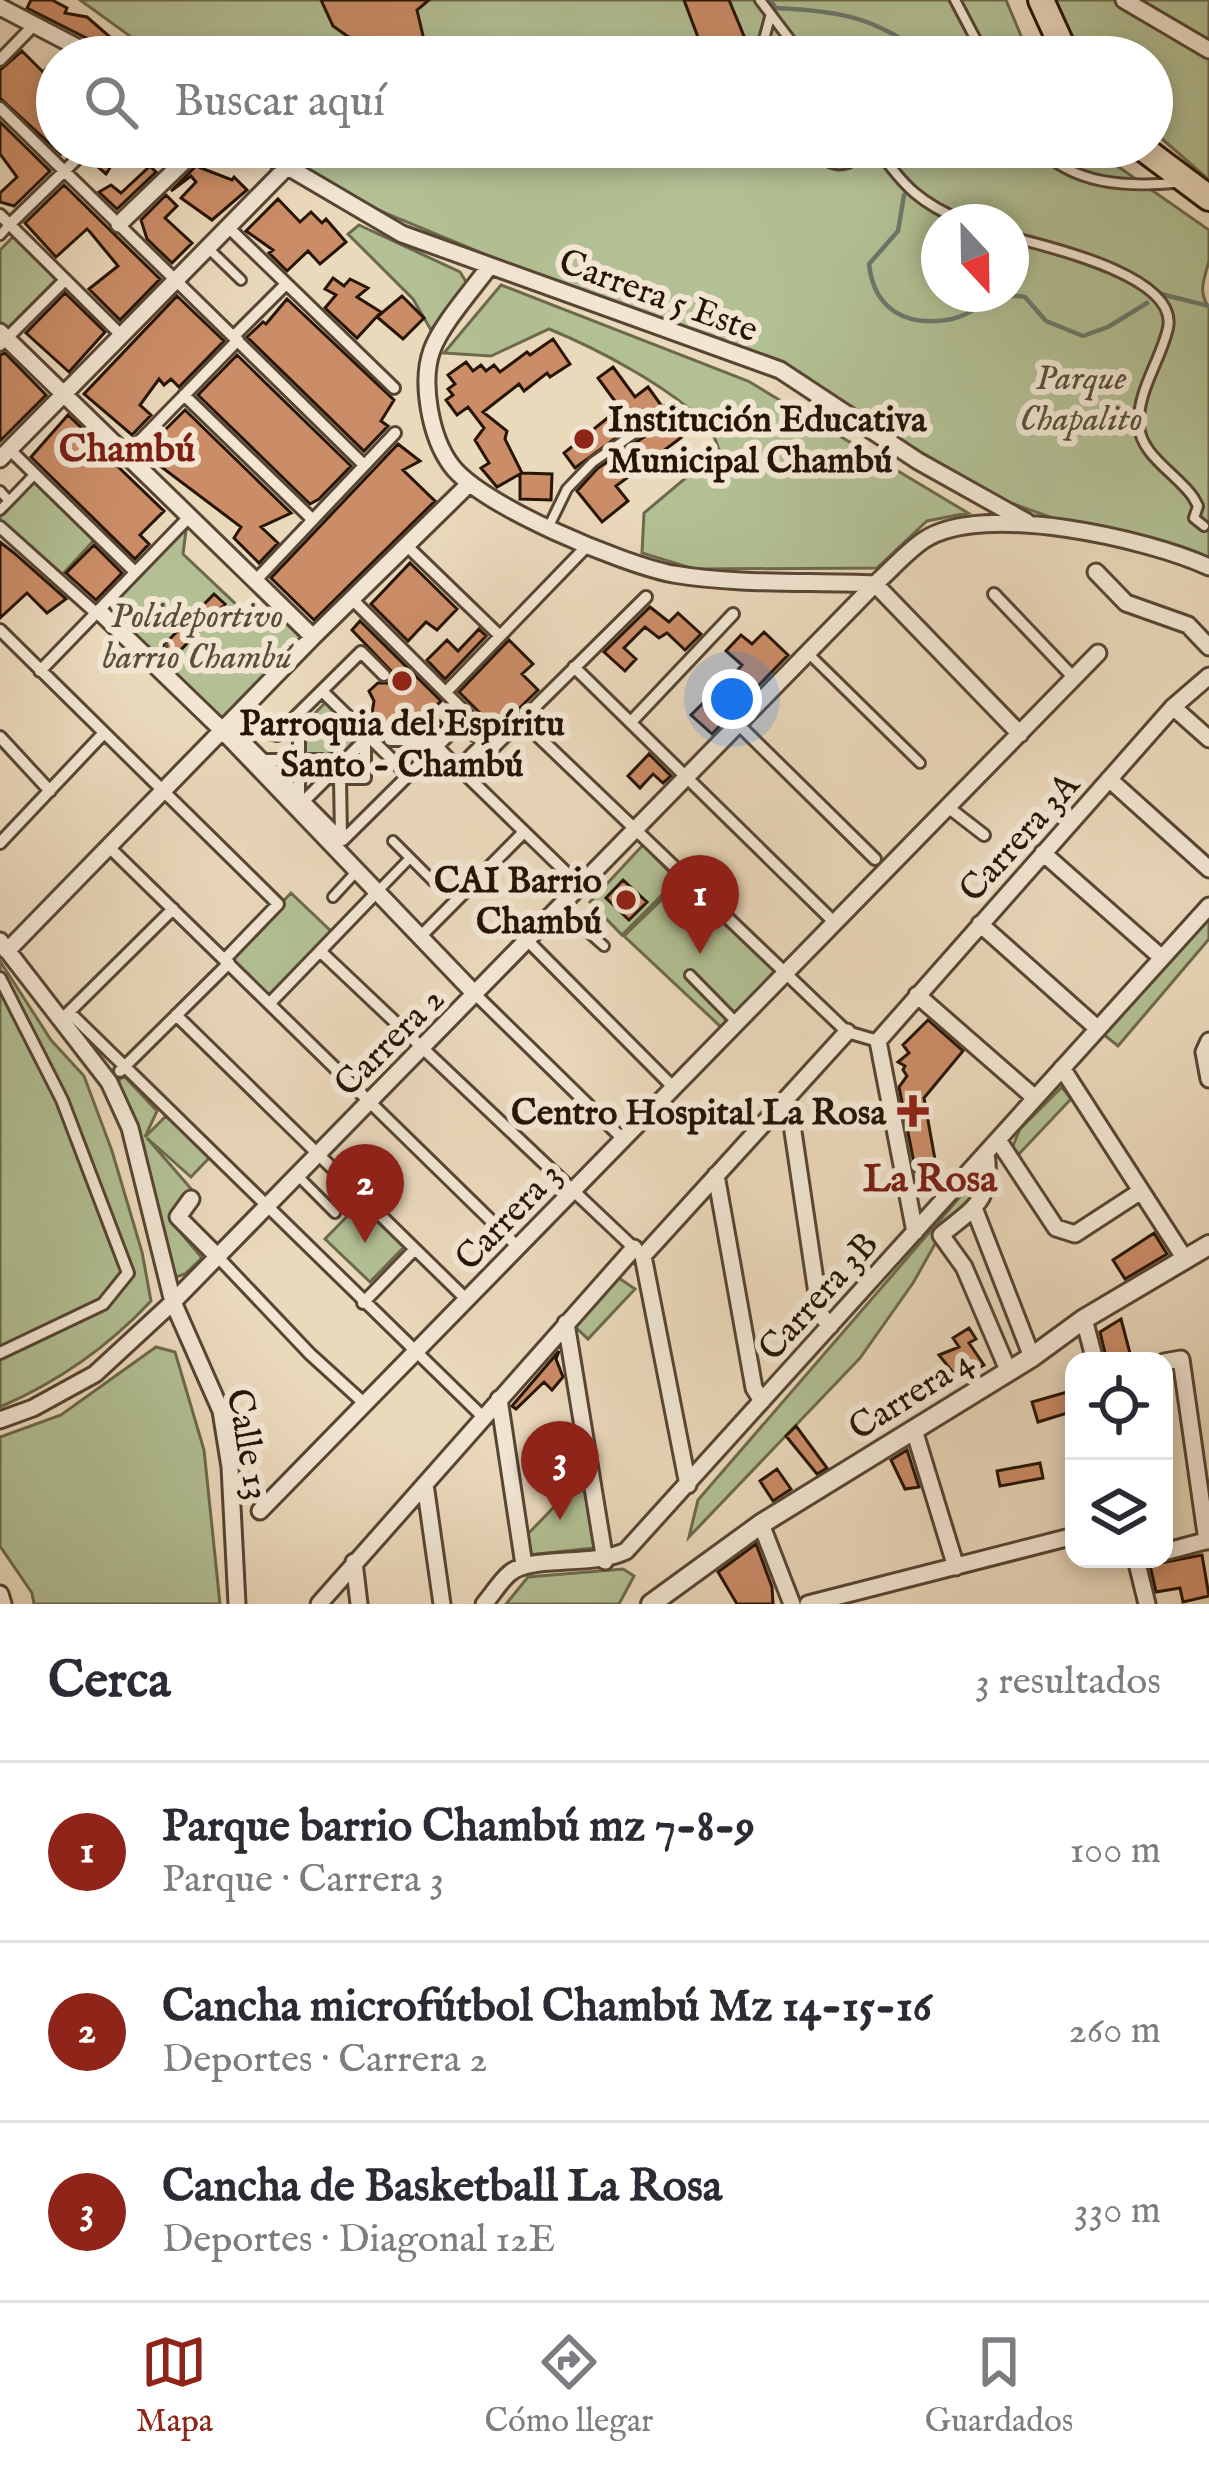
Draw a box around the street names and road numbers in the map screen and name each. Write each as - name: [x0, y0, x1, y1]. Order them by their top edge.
- street label: Carrera 5 Este: [552, 240, 764, 354]
- street label: Carrera 3A: [950, 762, 1092, 912]
- street label: Carrera 2: [325, 977, 455, 1107]
- street label: Carrera 3: [446, 1153, 572, 1281]
- street label: Carrera 3B: [749, 1223, 889, 1371]
- street label: Carrera 4: [841, 1339, 983, 1452]
- street label: Calle 13: [215, 1385, 279, 1504]

